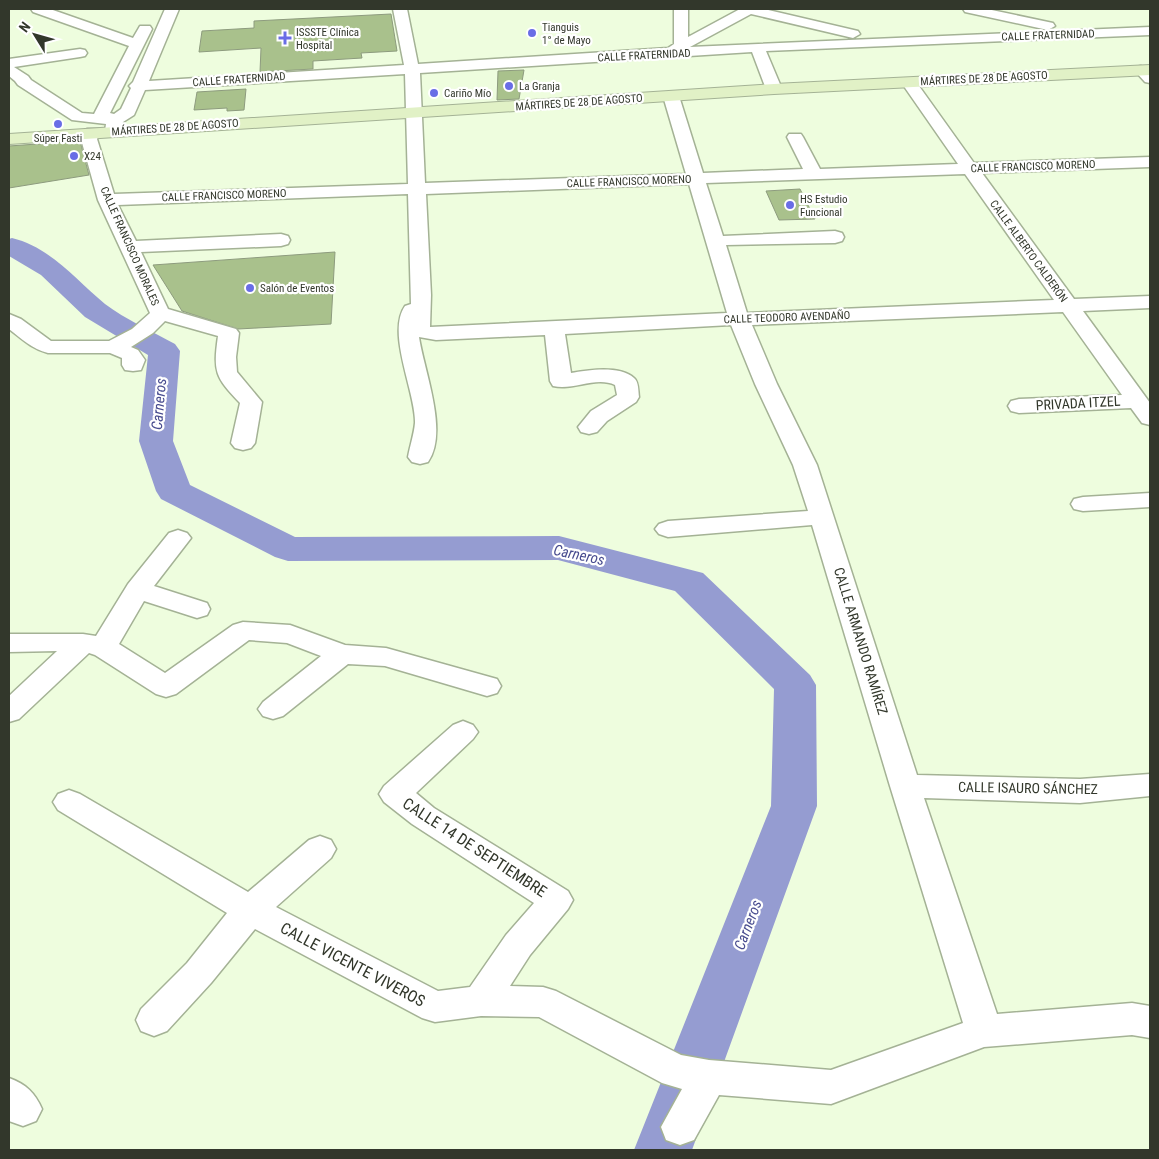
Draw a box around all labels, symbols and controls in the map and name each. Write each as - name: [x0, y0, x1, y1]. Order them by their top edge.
- north arrow: [10, 10, 60, 60]
- text: N: [16, 19, 34, 35]
- place label: Tianguis 1° de Mayo: [542, 21, 591, 47]
- place label: ISSSTE Clínica Hospital: [296, 26, 359, 52]
- marker: Tianguis 1° de Mayo: [526, 27, 538, 39]
- street label: CALLE FRATERNIDAD: [1001, 27, 1095, 44]
- marker: ISSSTE Clínica Hospital: [278, 31, 292, 45]
- street label: CALLE FRATERNIDAD: [597, 47, 691, 64]
- street label: MÁRTIRES DE 28 DE AGOSTO: [920, 69, 1048, 88]
- street label: CALLE FRATERNIDAD: [192, 70, 286, 89]
- marker: La Granja: [503, 80, 515, 92]
- place label: La Granja: [519, 80, 560, 93]
- marker: Cariño Mío: [428, 87, 440, 99]
- place label: Cariño Mío: [444, 87, 492, 100]
- street label: MÁRTIRES DE 28 DE AGOSTO: [515, 92, 643, 113]
- street label: MÁRTIRES DE 28 DE AGOSTO: [111, 117, 239, 138]
- marker: Súper Fasti: [52, 118, 64, 130]
- place label: Súper Fasti: [34, 132, 82, 145]
- marker: X24: [68, 150, 80, 162]
- place label: X24: [84, 150, 101, 163]
- street label: CALLE FRANCISCO MORENO: [970, 158, 1096, 175]
- street label: CALLE FRANCISCO MORENO: [566, 173, 692, 190]
- street label: CALLE FRANCISCO MORALES: [97, 185, 162, 308]
- street label: CALLE FRANCISCO MORENO: [161, 187, 287, 204]
- place label: HS Estudio Funcional: [800, 193, 848, 219]
- street label: CALLE ALBERTO CALDERÓN: [987, 198, 1070, 305]
- marker: HS Estudio Funcional: [784, 199, 796, 211]
- marker: Salón de Eventos: [244, 282, 256, 294]
- place label: Salón de Eventos: [260, 282, 334, 295]
- street label: CALLE TEODORO AVENDAÑO: [723, 309, 851, 326]
- water label: Carneros: [148, 377, 170, 431]
- street label: PRIVADA ITZEL: [1035, 393, 1121, 413]
- water label: Carneros: [552, 541, 607, 569]
- street label: CALLE ARMANDO RAMÍREZ: [831, 565, 892, 717]
- street label: CALLE ISAURO SÁNCHEZ: [958, 778, 1098, 797]
- street label: CALLE 14 DE SEPTIEMBRE: [399, 794, 550, 901]
- water label: Carneros: [730, 897, 766, 952]
- street label: CALLE VICENTE VIVEROS: [277, 918, 428, 1011]

